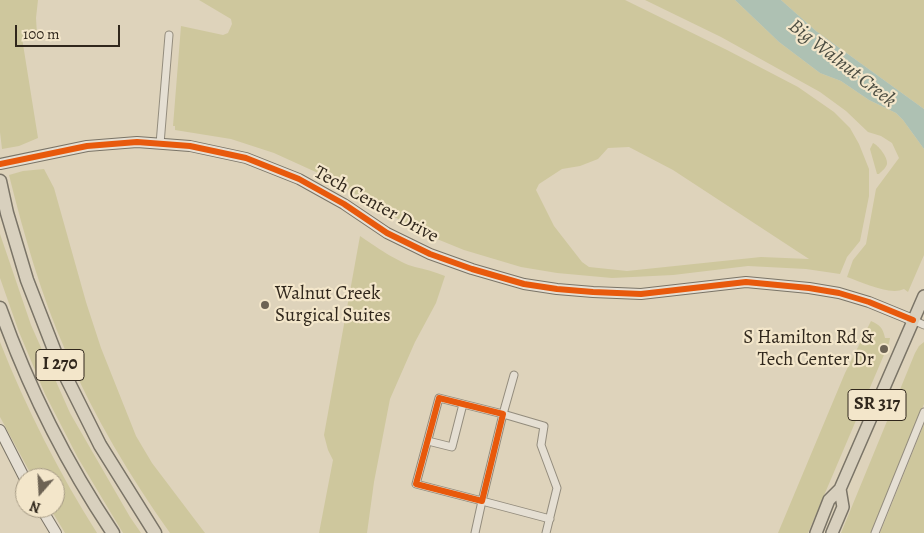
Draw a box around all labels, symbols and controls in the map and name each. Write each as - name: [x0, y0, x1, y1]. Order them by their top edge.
- scale bar: [18, 15, 122, 47]
- water label: Big Walnut Creek: [784, 15, 900, 113]
- text: 100 m: [23, 24, 60, 44]
- street label: Tech Center Drive: [310, 161, 442, 249]
- place label: Walnut Creek Surgical Suites: [275, 283, 391, 327]
- marker: Walnut Creek Surgical Suites: [259, 299, 271, 311]
- place label: S Hamilton Rd & Tech Center Dr: [743, 327, 874, 371]
- marker: S Hamilton Rd & Tech Center Dr: [878, 343, 890, 355]
- road number: I 270: [36, 350, 84, 380]
- road number: SR 317: [848, 390, 906, 420]
- north arrow: [15, 468, 65, 518]
- text: N: [27, 496, 43, 517]

